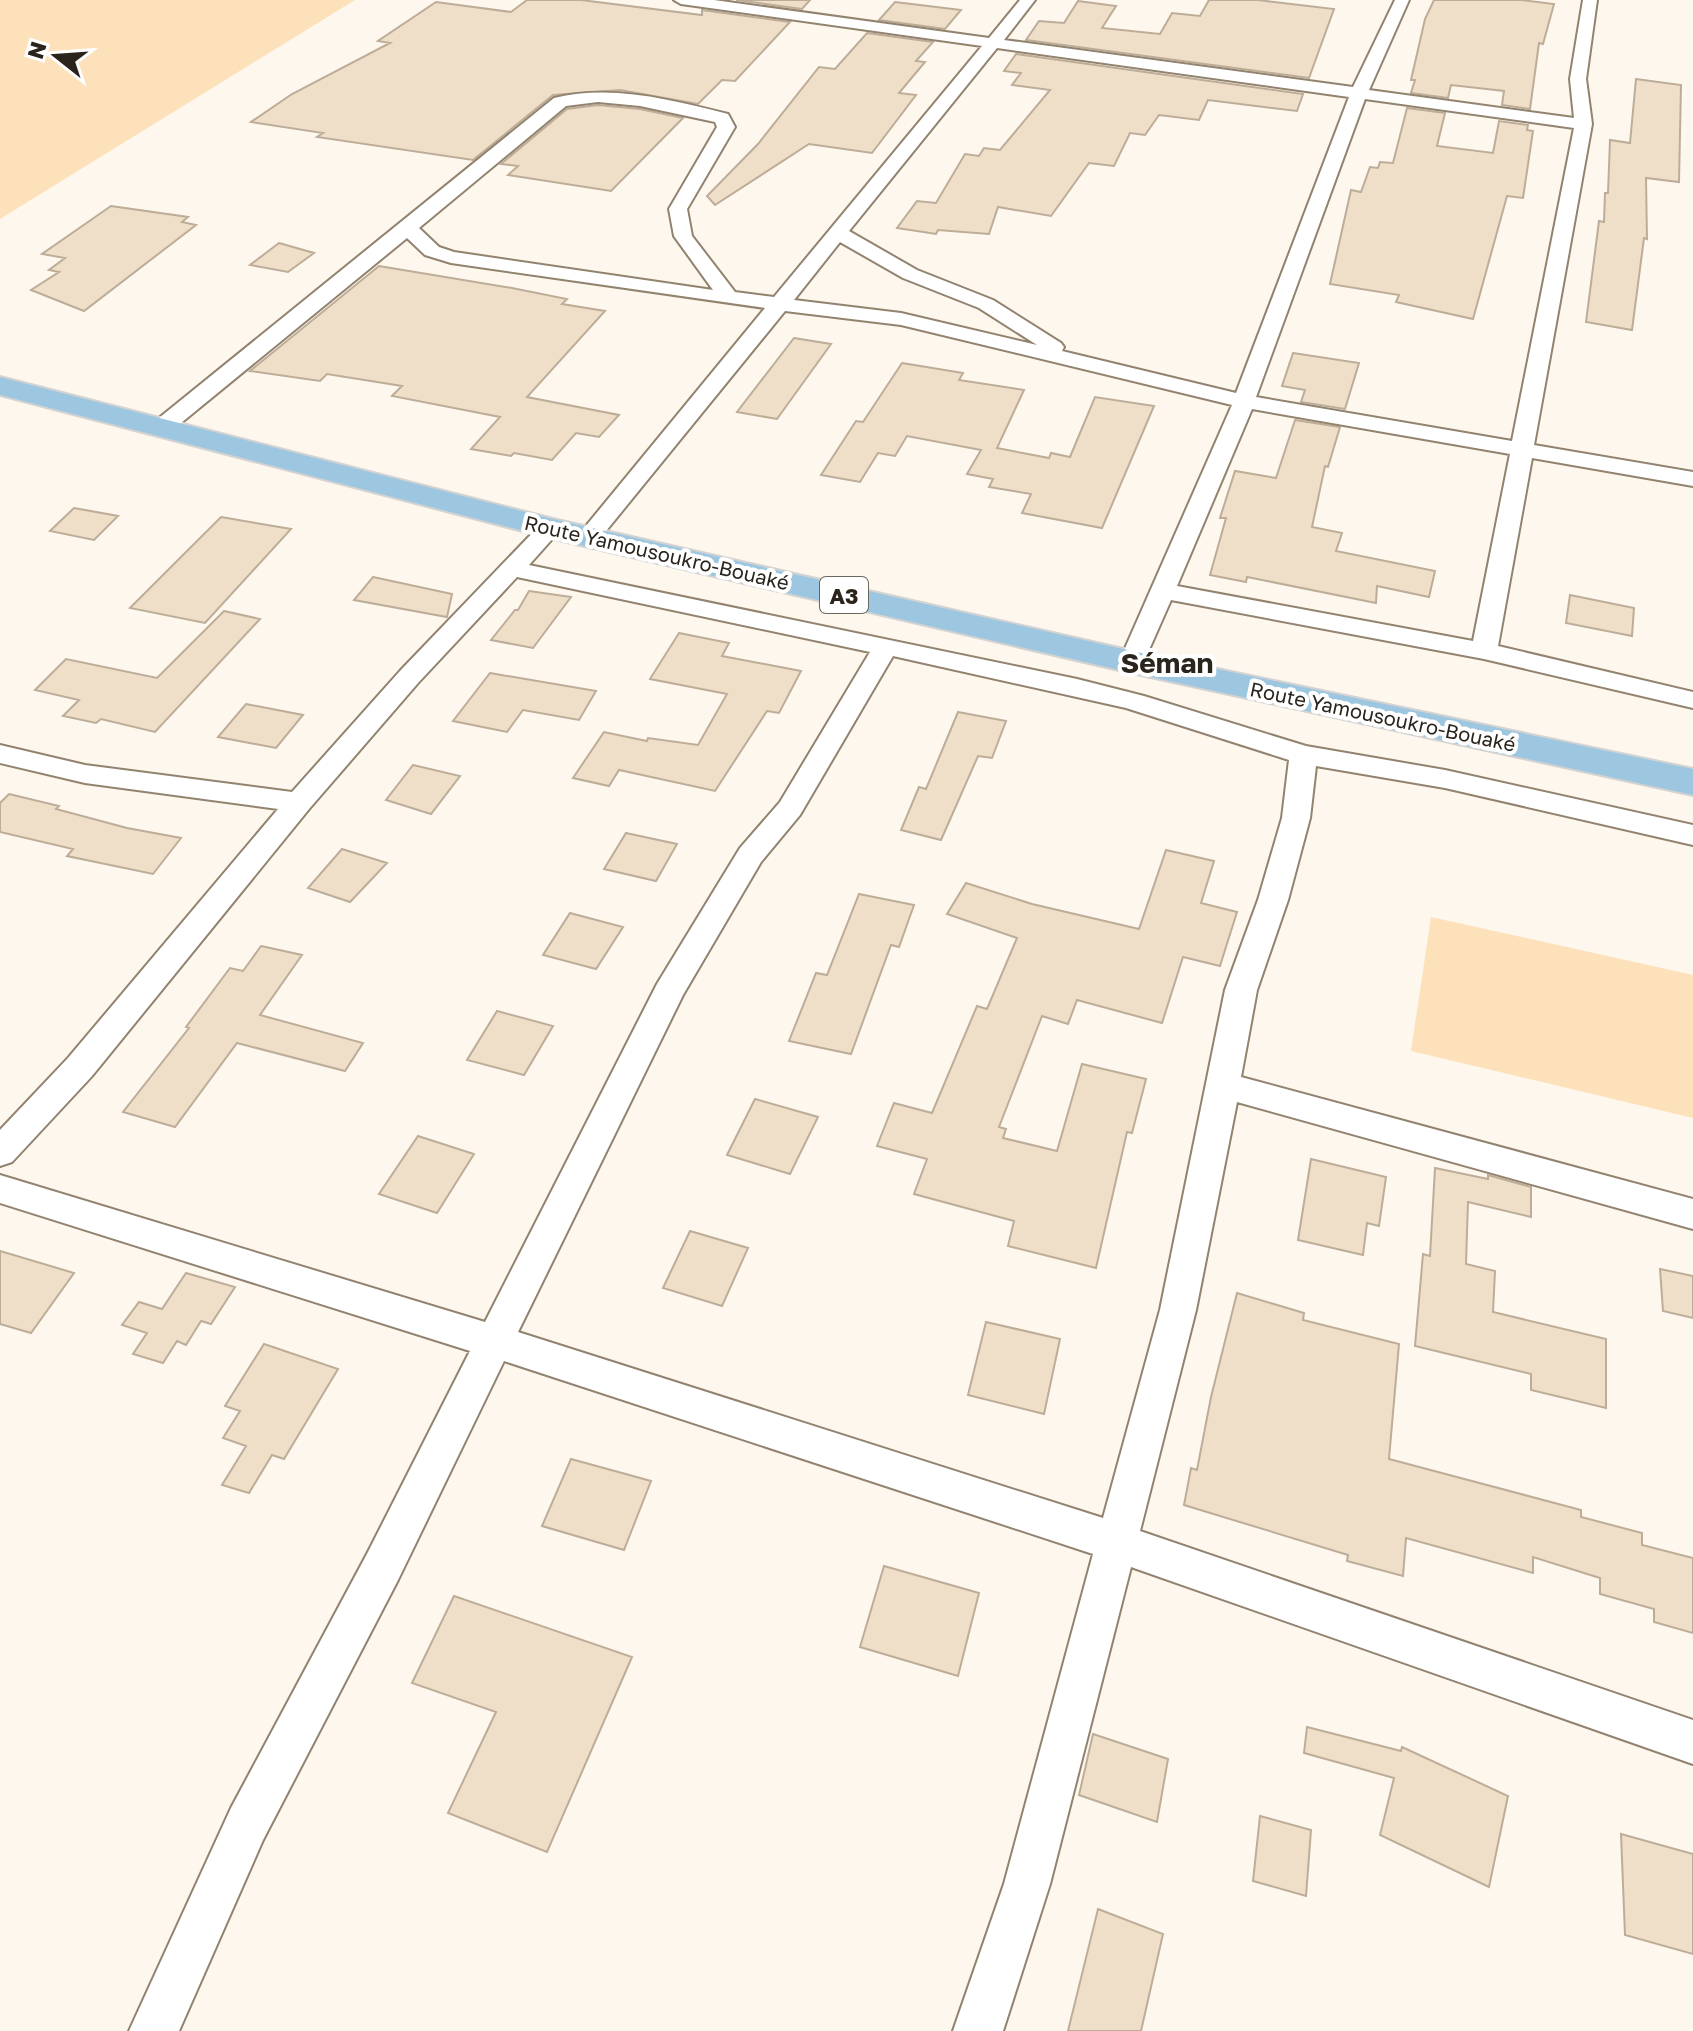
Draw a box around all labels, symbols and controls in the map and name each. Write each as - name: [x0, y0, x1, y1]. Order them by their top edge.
- north arrow: [16, 16, 96, 96]
- text: N: [21, 38, 52, 62]
- street label: Route Yamousoukro-Bouaké: [522, 510, 792, 594]
- road number: A3: [820, 577, 868, 613]
- district label: Séman: [1121, 646, 1213, 679]
- street label: Route Yamousoukro-Bouaké: [1248, 676, 1518, 756]

